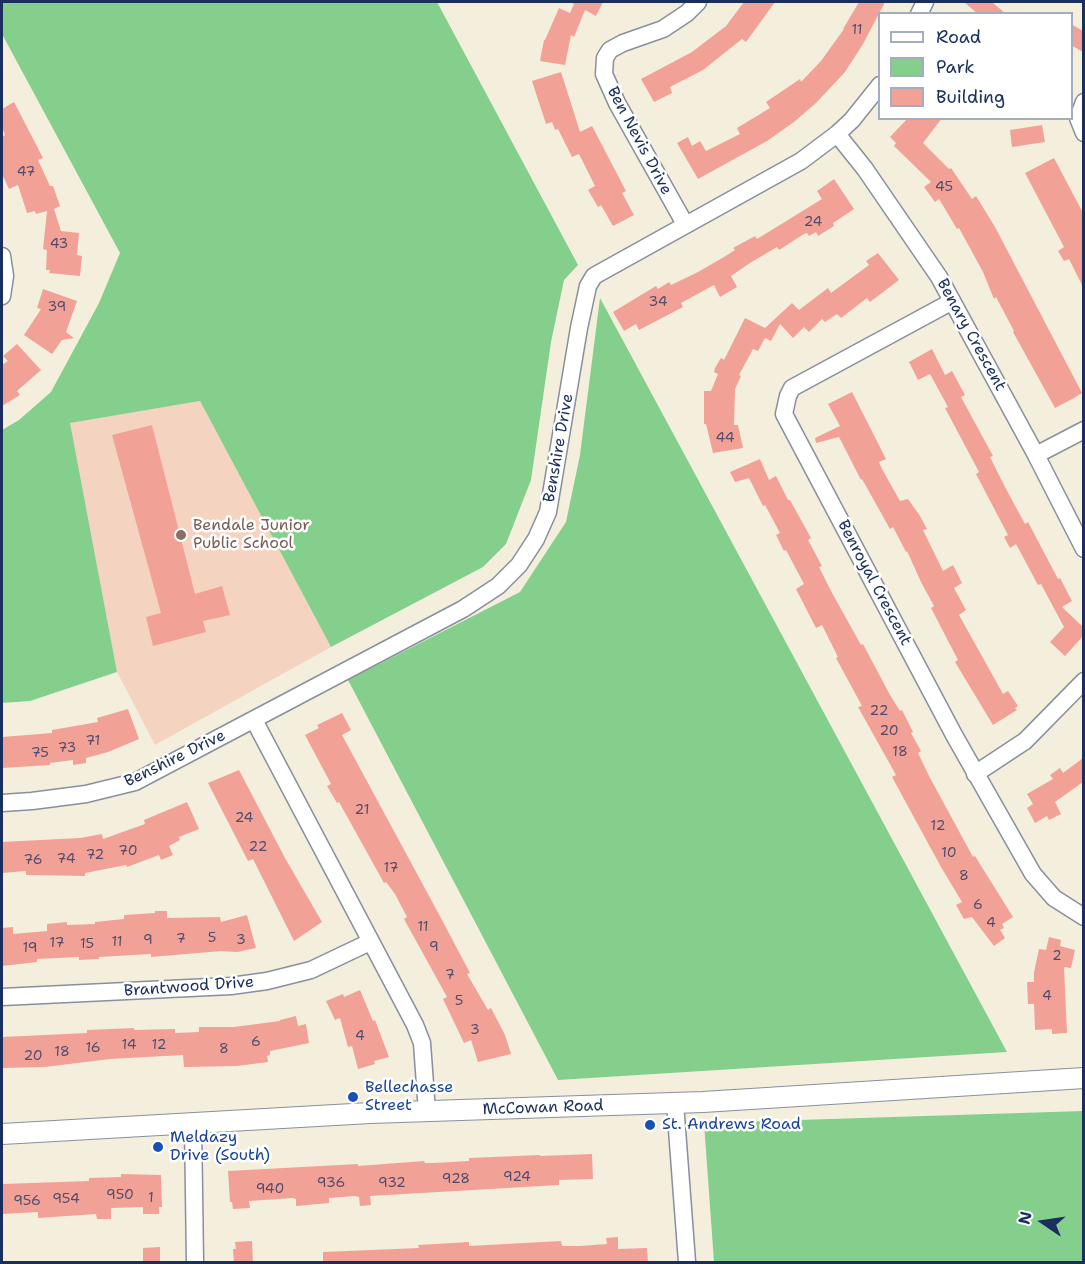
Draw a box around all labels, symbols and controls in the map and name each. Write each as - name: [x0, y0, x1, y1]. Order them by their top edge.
- legend: [878, 12, 1073, 120]
- house number: 11: [851, 22, 863, 38]
- text: Road: [936, 25, 981, 49]
- text: Park: [936, 55, 975, 79]
- street label: Ben Nevis Drive: [602, 84, 676, 198]
- text: Building: [936, 85, 1005, 109]
- house number: 47: [17, 164, 35, 180]
- house number: 45: [935, 179, 953, 195]
- house number: 24: [804, 214, 822, 230]
- house number: 43: [50, 236, 68, 252]
- street label: Benary Crescent: [932, 276, 1010, 394]
- house number: 34: [648, 294, 668, 310]
- house number: 39: [48, 299, 66, 315]
- street label: Benshire Drive: [540, 392, 578, 504]
- house number: 44: [715, 430, 735, 446]
- place label: Bendale Junior Public School: [193, 516, 310, 554]
- street label: Benroyal Crescent: [833, 517, 915, 649]
- marker: Bendale Junior Public School: [174, 528, 188, 542]
- house number: 22: [870, 703, 888, 719]
- house number: 20: [879, 723, 899, 739]
- street label: Benshire Drive: [121, 726, 229, 792]
- house number: 71: [86, 733, 100, 749]
- house number: 73: [58, 740, 76, 756]
- house number: 18: [892, 744, 908, 760]
- house number: 75: [31, 745, 49, 761]
- house number: 21: [355, 802, 369, 818]
- house number: 24: [235, 810, 253, 826]
- house number: 12: [931, 818, 945, 834]
- house number: 22: [249, 839, 267, 855]
- house number: 70: [118, 843, 138, 859]
- house number: 10: [941, 845, 957, 861]
- house number: 72: [86, 847, 104, 863]
- house number: 74: [57, 851, 75, 867]
- house number: 76: [23, 852, 43, 868]
- house number: 17: [384, 860, 398, 876]
- house number: 8: [959, 868, 969, 884]
- house number: 6: [973, 897, 983, 913]
- house number: 4: [986, 915, 996, 931]
- house number: 11: [417, 919, 429, 935]
- house number: 5: [208, 930, 216, 946]
- house number: 7: [176, 931, 186, 947]
- house number: 9: [143, 932, 153, 948]
- house number: 3: [236, 932, 246, 948]
- house number: 11: [111, 934, 123, 950]
- house number: 17: [50, 935, 64, 951]
- house number: 15: [80, 936, 94, 952]
- house number: 9: [429, 939, 439, 955]
- house number: 19: [22, 940, 38, 956]
- house number: 2: [1052, 948, 1062, 964]
- house number: 7: [445, 967, 455, 983]
- street label: Brantwood Drive: [123, 973, 255, 1001]
- house number: 4: [1042, 988, 1052, 1004]
- house number: 5: [455, 993, 463, 1009]
- house number: 3: [470, 1022, 480, 1038]
- house number: 4: [355, 1028, 365, 1044]
- house number: 6: [251, 1034, 261, 1050]
- house number: 14: [121, 1037, 137, 1053]
- house number: 12: [152, 1037, 166, 1053]
- house number: 16: [85, 1040, 101, 1056]
- house number: 8: [219, 1041, 229, 1057]
- house number: 18: [54, 1044, 70, 1060]
- house number: 20: [23, 1048, 43, 1064]
- place label: Bellechasse Street: [365, 1078, 453, 1116]
- marker: Bellechasse Street: [346, 1090, 360, 1104]
- street label: McCowan Road: [482, 1096, 604, 1120]
- place label: St. Andrews Road: [662, 1115, 801, 1135]
- marker: St. Andrews Road: [643, 1118, 657, 1132]
- place label: Meldazy Drive (South): [170, 1128, 270, 1166]
- marker: Meldazy Drive (South): [151, 1140, 165, 1154]
- house number: 924: [503, 1169, 531, 1185]
- house number: 928: [442, 1171, 470, 1187]
- house number: 936: [317, 1175, 345, 1191]
- house number: 932: [378, 1175, 406, 1191]
- house number: 940: [256, 1181, 284, 1197]
- house number: 950: [106, 1187, 134, 1203]
- house number: 1: [148, 1190, 154, 1206]
- house number: 954: [52, 1191, 80, 1207]
- north arrow: [1013, 1192, 1073, 1252]
- house number: 956: [13, 1193, 41, 1209]
- text: N: [1013, 1209, 1037, 1226]

